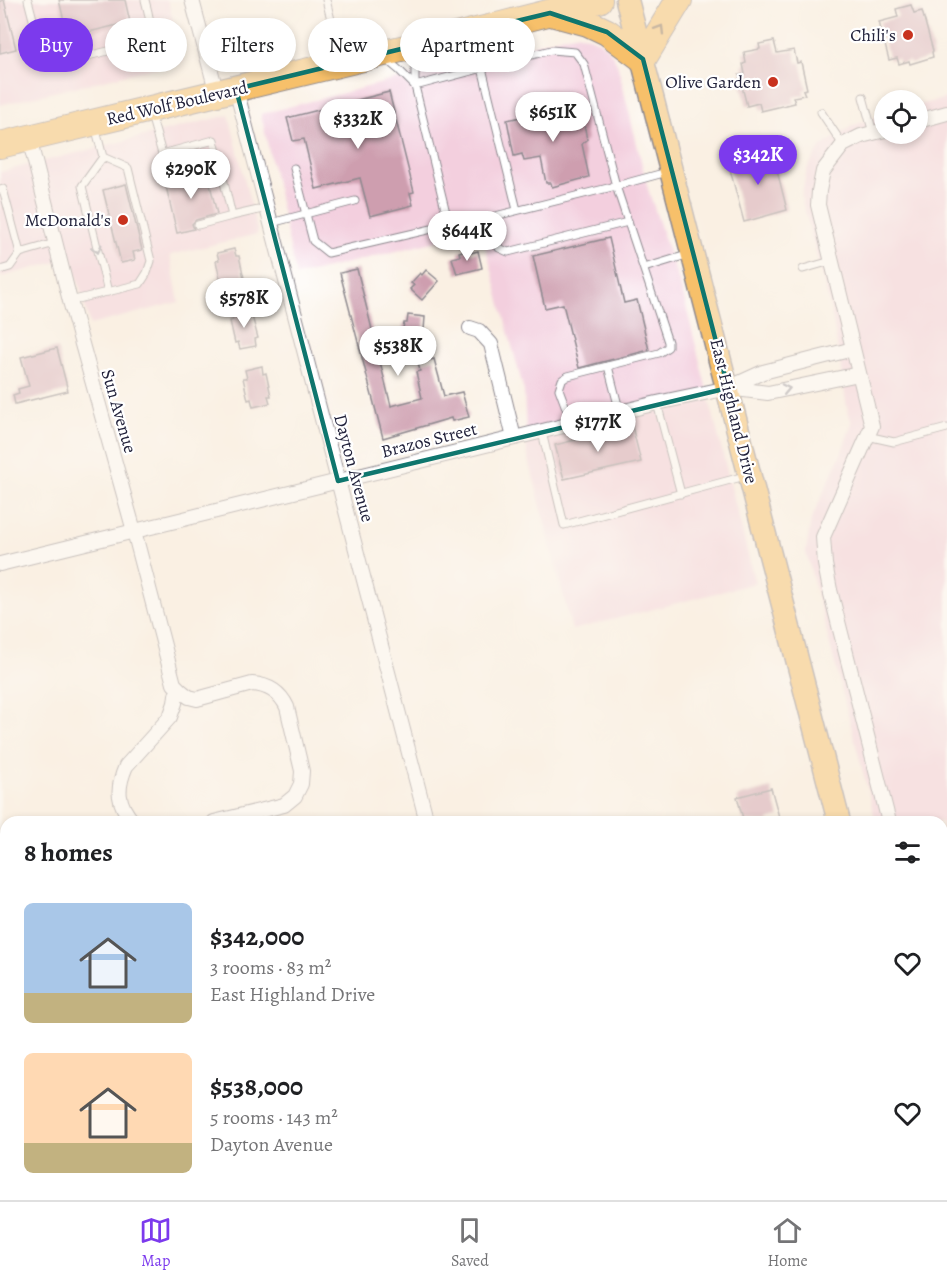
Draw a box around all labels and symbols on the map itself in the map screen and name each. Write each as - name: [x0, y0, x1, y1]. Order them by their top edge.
- place label: Chili's: [850, 23, 896, 47]
- one-way arrow: [653, 25, 665, 35]
- marker: Chili's: [901, 28, 915, 42]
- place label: Olive Garden: [665, 70, 761, 94]
- street label: Red Wolf Boulevard: [104, 75, 250, 131]
- marker: Olive Garden: [766, 75, 780, 89]
- pin: $651K: [511, 92, 595, 143]
- pin: $332K: [316, 99, 400, 150]
- pin: $342K: [716, 135, 800, 186]
- pin: $290K: [149, 149, 233, 200]
- place label: McDonald's: [25, 208, 111, 232]
- pin: $644K: [425, 211, 509, 262]
- marker: McDonald's: [116, 213, 130, 227]
- one-way arrow: [90, 244, 103, 254]
- pin: $578K: [202, 278, 286, 329]
- pin: $538K: [356, 326, 440, 377]
- street label: East Highland Drive: [704, 336, 764, 486]
- street label: Sun Avenue: [96, 366, 142, 456]
- one-way arrow: [781, 383, 791, 396]
- pin: $177K: [556, 402, 640, 453]
- street label: Dayton Avenue: [328, 411, 380, 525]
- street label: Brazos Street: [379, 416, 479, 463]

